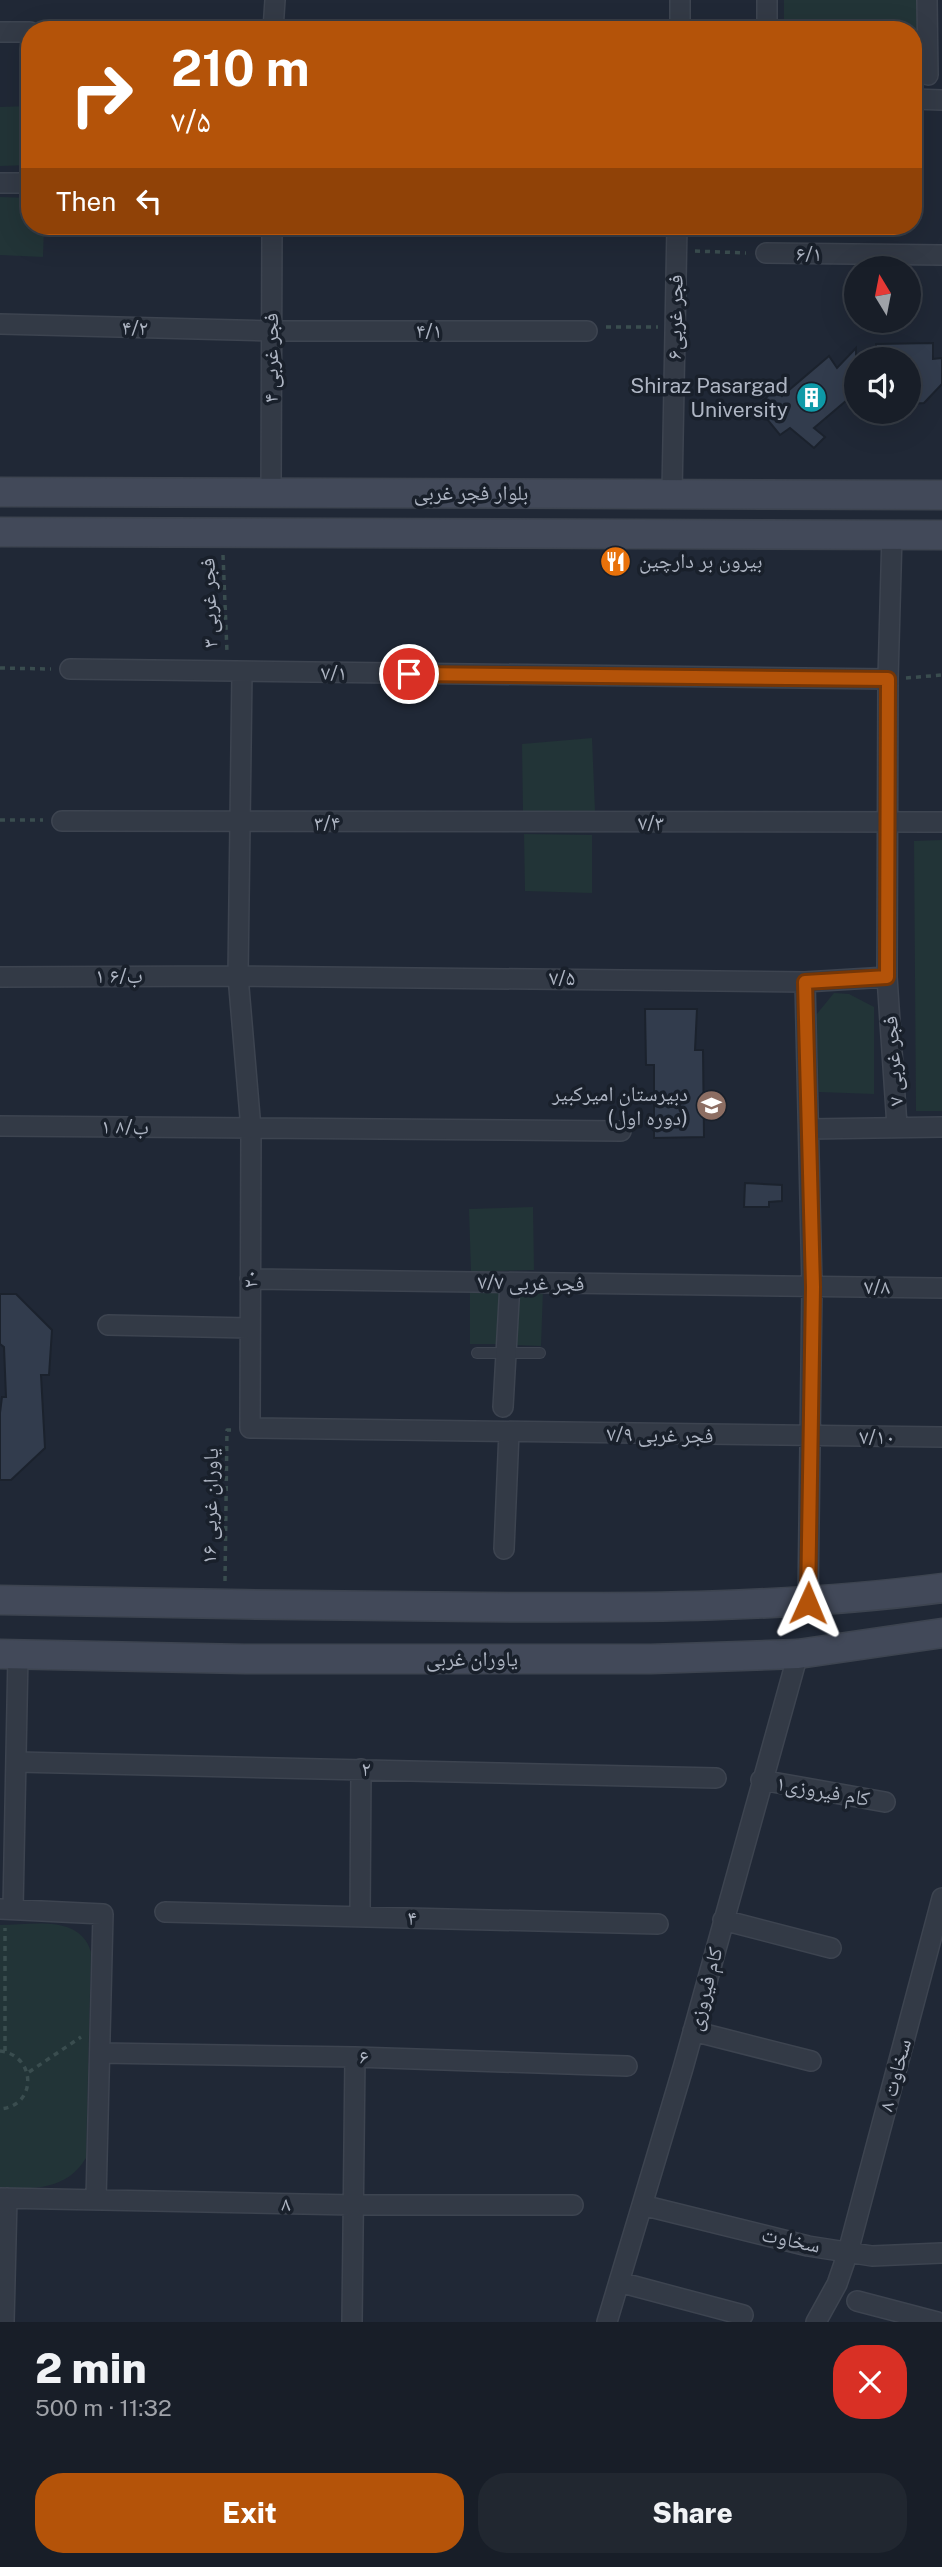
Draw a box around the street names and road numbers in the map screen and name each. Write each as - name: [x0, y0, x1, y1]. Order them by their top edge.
- street label: ۶/۱: [796, 241, 822, 266]
- street label: فجر غربی۶: [661, 274, 689, 360]
- street label: ۴ فجر غربی: [258, 313, 284, 403]
- street label: ۴/۲: [122, 315, 148, 340]
- street label: ۴/۱: [416, 318, 442, 343]
- street label: بلوار فجر غربی: [414, 480, 528, 506]
- street label: ۳ فجر غربی: [194, 557, 224, 649]
- street label: ۷/۱: [321, 660, 347, 685]
- street label: ۳/۴: [314, 810, 340, 835]
- street label: ۷/۳: [638, 810, 664, 835]
- street label: ۱ ب/۶: [95, 963, 143, 988]
- street label: ۷/۵: [549, 965, 575, 990]
- street label: ۷ فجر غربی: [877, 1015, 909, 1107]
- street label: ۱ ب/۸: [101, 1114, 149, 1139]
- street label: ۷/۷ فجر غربی: [477, 1269, 585, 1297]
- street label: ۲۰: [237, 1270, 262, 1288]
- street label: ۷/۸: [864, 1274, 890, 1299]
- street label: ۷/۹ فجر غربی: [606, 1421, 714, 1449]
- street label: ۷/۱۰: [859, 1424, 895, 1449]
- street label: ۱۶ یاوران غربی: [196, 1448, 224, 1564]
- street label: یاوران غربی: [426, 1646, 518, 1672]
- street label: ۲: [361, 1756, 371, 1781]
- street label: کام فیروزی۱: [774, 1770, 872, 1813]
- street label: ۴: [407, 1905, 417, 1930]
- street label: کام فیروزی: [681, 1944, 730, 2034]
- street label: سخاوت ۸: [873, 2036, 916, 2114]
- street label: ۶: [359, 2044, 369, 2069]
- street label: ۸: [281, 2191, 291, 2216]
- street label: سخاوت: [760, 2221, 823, 2258]

